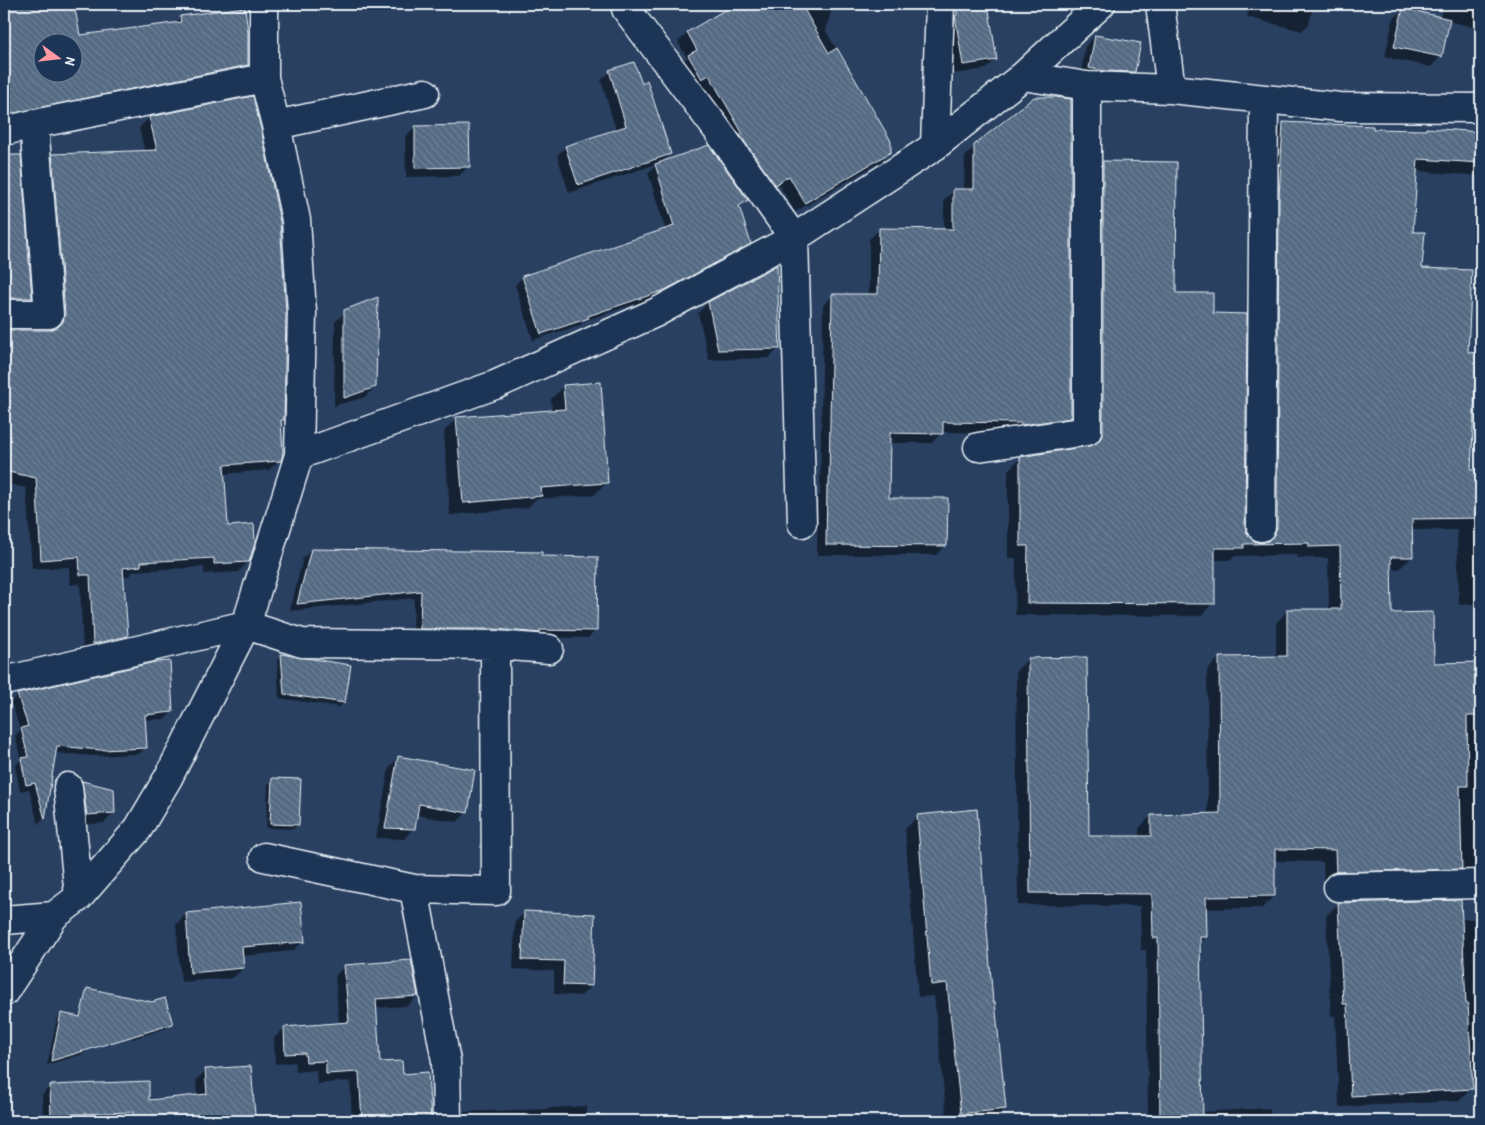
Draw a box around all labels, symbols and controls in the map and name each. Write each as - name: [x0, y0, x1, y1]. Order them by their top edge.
- north arrow: [32, 32, 82, 82]
- text: N: [61, 55, 81, 68]

